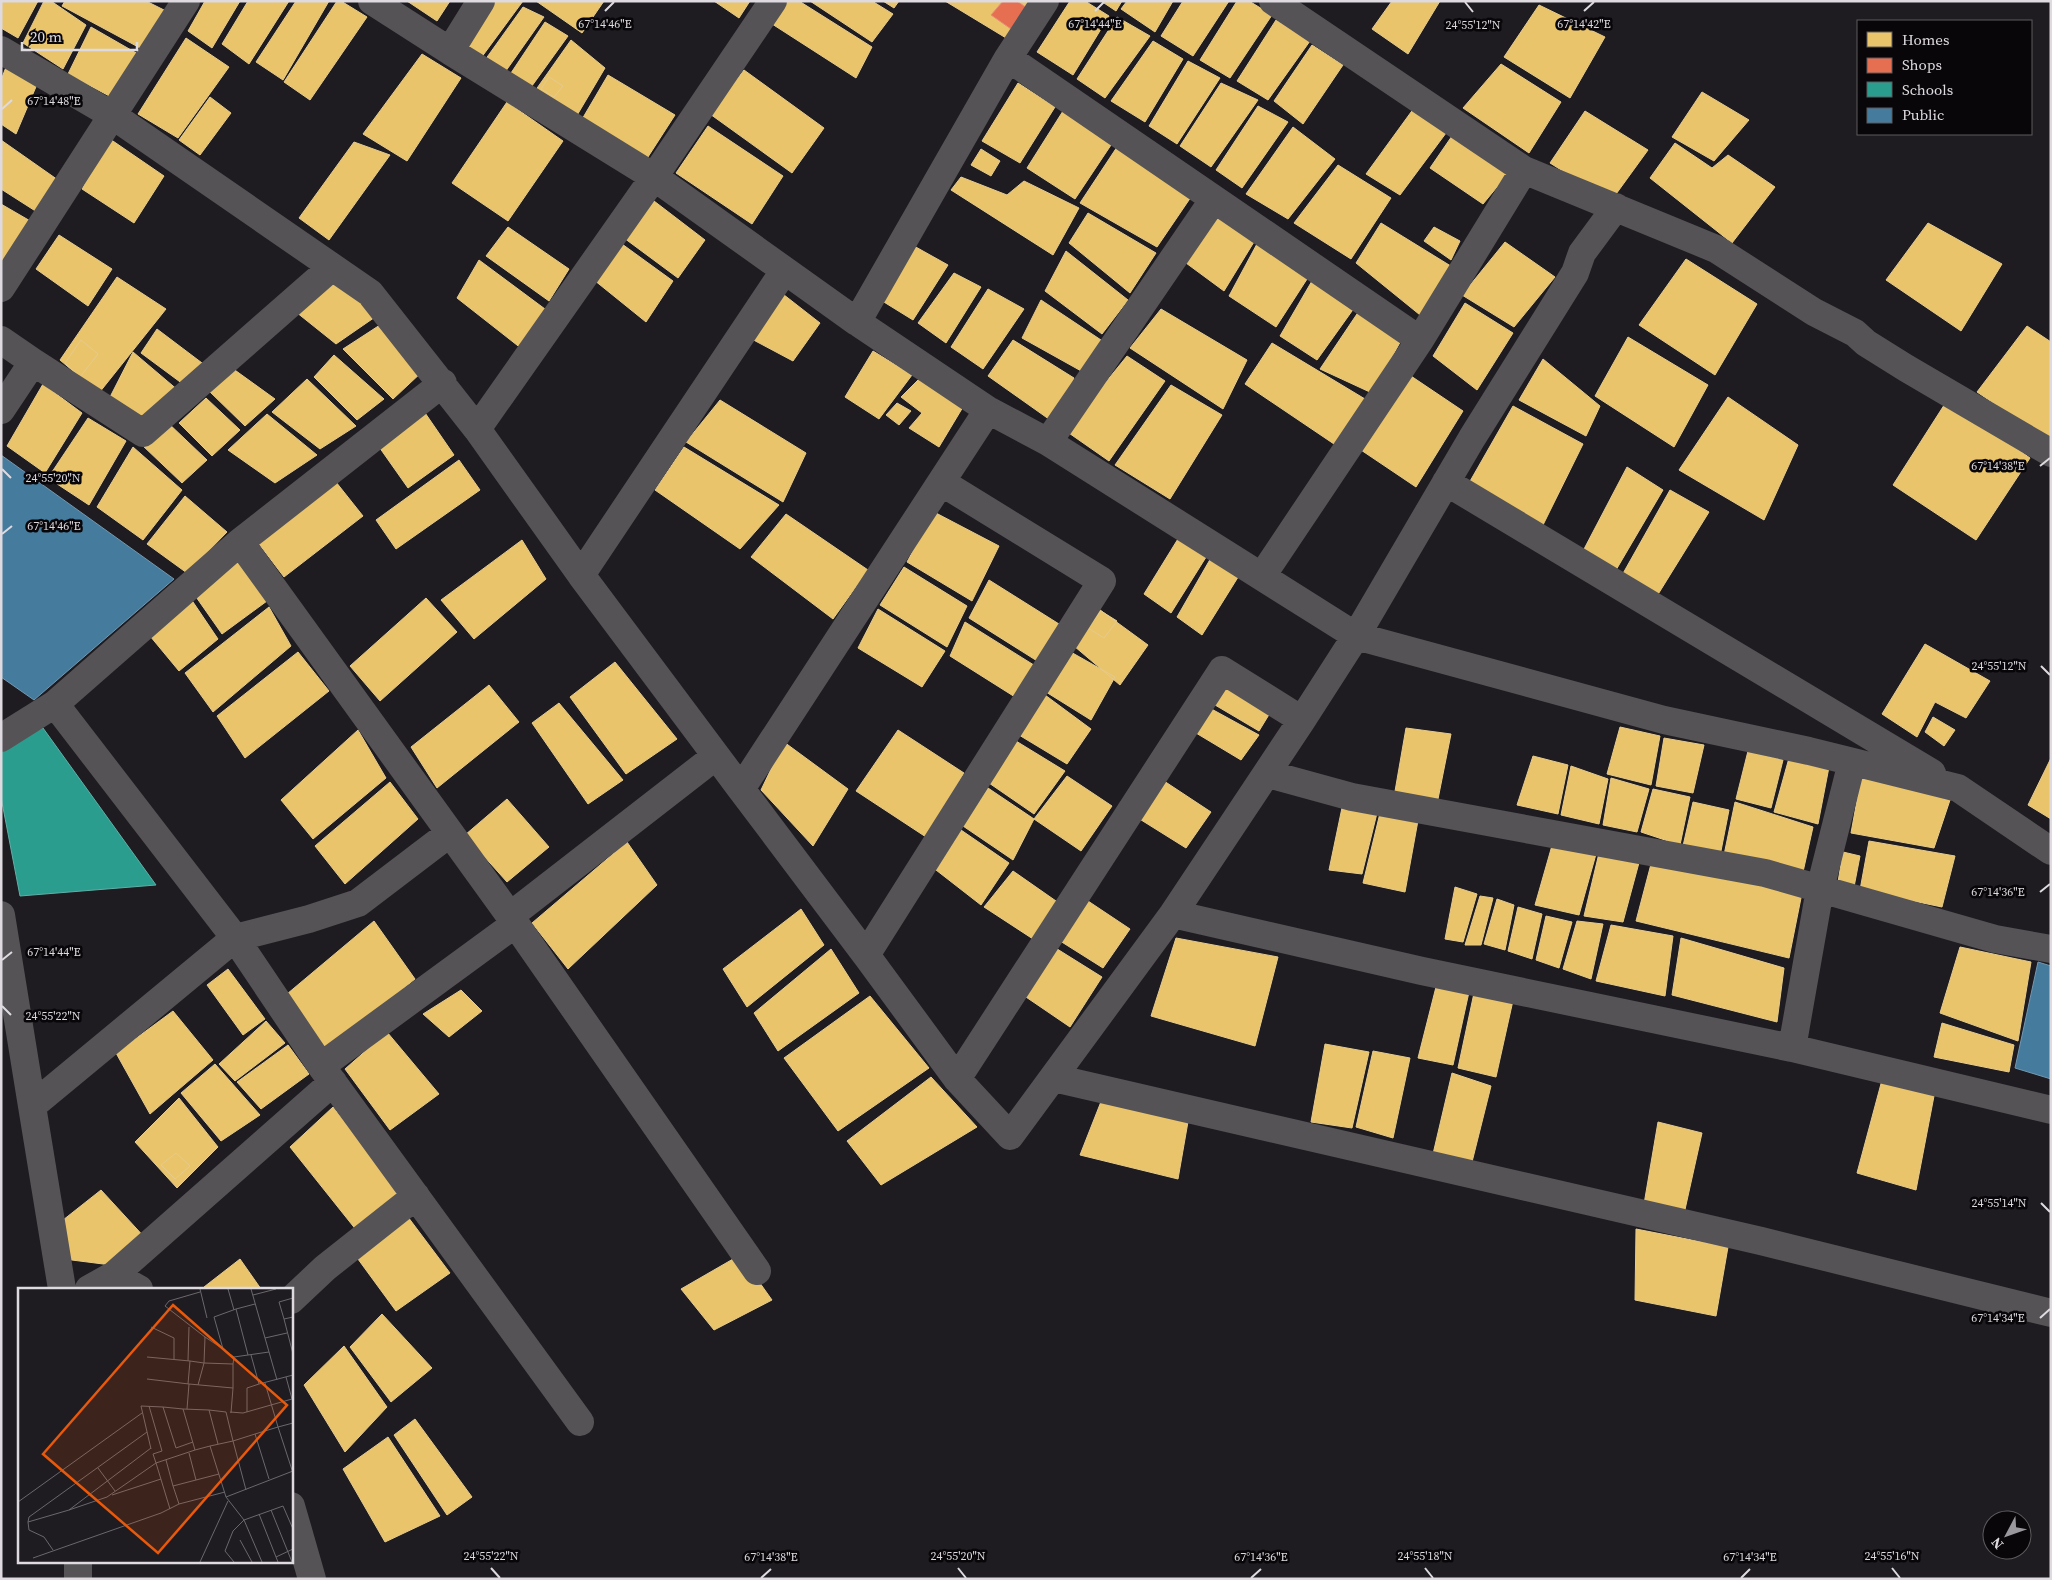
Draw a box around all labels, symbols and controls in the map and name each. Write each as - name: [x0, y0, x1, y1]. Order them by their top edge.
- text: 67°14'46"E: [578, 16, 632, 32]
- text: 67°14'44"E: [1068, 16, 1122, 32]
- text: 67°14'42"E: [1557, 16, 1611, 32]
- text: 24°55'12"N: [1445, 17, 1501, 33]
- scale bar: [22, 20, 138, 52]
- legend: [1857, 20, 2032, 135]
- text: 20 m: [30, 26, 62, 47]
- text: Homes: [1902, 29, 1949, 50]
- text: Shops: [1902, 54, 1942, 75]
- text: Schools: [1902, 79, 1953, 100]
- text: 67°14'48"E: [27, 93, 81, 109]
- text: Public: [1902, 104, 1944, 125]
- text: 67°14'38"E: [1971, 458, 2025, 474]
- text: 24°55'20"N: [25, 470, 81, 486]
- text: 67°14'46"E: [27, 518, 81, 534]
- text: 24°55'12"N: [1971, 658, 2027, 674]
- text: 67°14'36"E: [1971, 884, 2025, 900]
- text: 67°14'44"E: [27, 944, 81, 960]
- text: 24°55'22"N: [25, 1008, 81, 1024]
- text: 24°55'14"N: [1971, 1195, 2027, 1211]
- inset map: [18, 1288, 292, 1562]
- text: 67°14'34"E: [1971, 1310, 2025, 1326]
- north arrow: [1982, 1510, 2032, 1560]
- text: N: [1986, 1533, 2008, 1554]
- text: 24°55'22"N: [463, 1548, 519, 1564]
- text: 24°55'20"N: [930, 1548, 986, 1564]
- text: 24°55'18"N: [1397, 1548, 1453, 1564]
- text: 24°55'16"N: [1864, 1548, 1920, 1564]
- text: 67°14'38"E: [744, 1549, 798, 1565]
- text: 67°14'36"E: [1234, 1549, 1288, 1565]
- text: 67°14'34"E: [1723, 1549, 1777, 1565]

